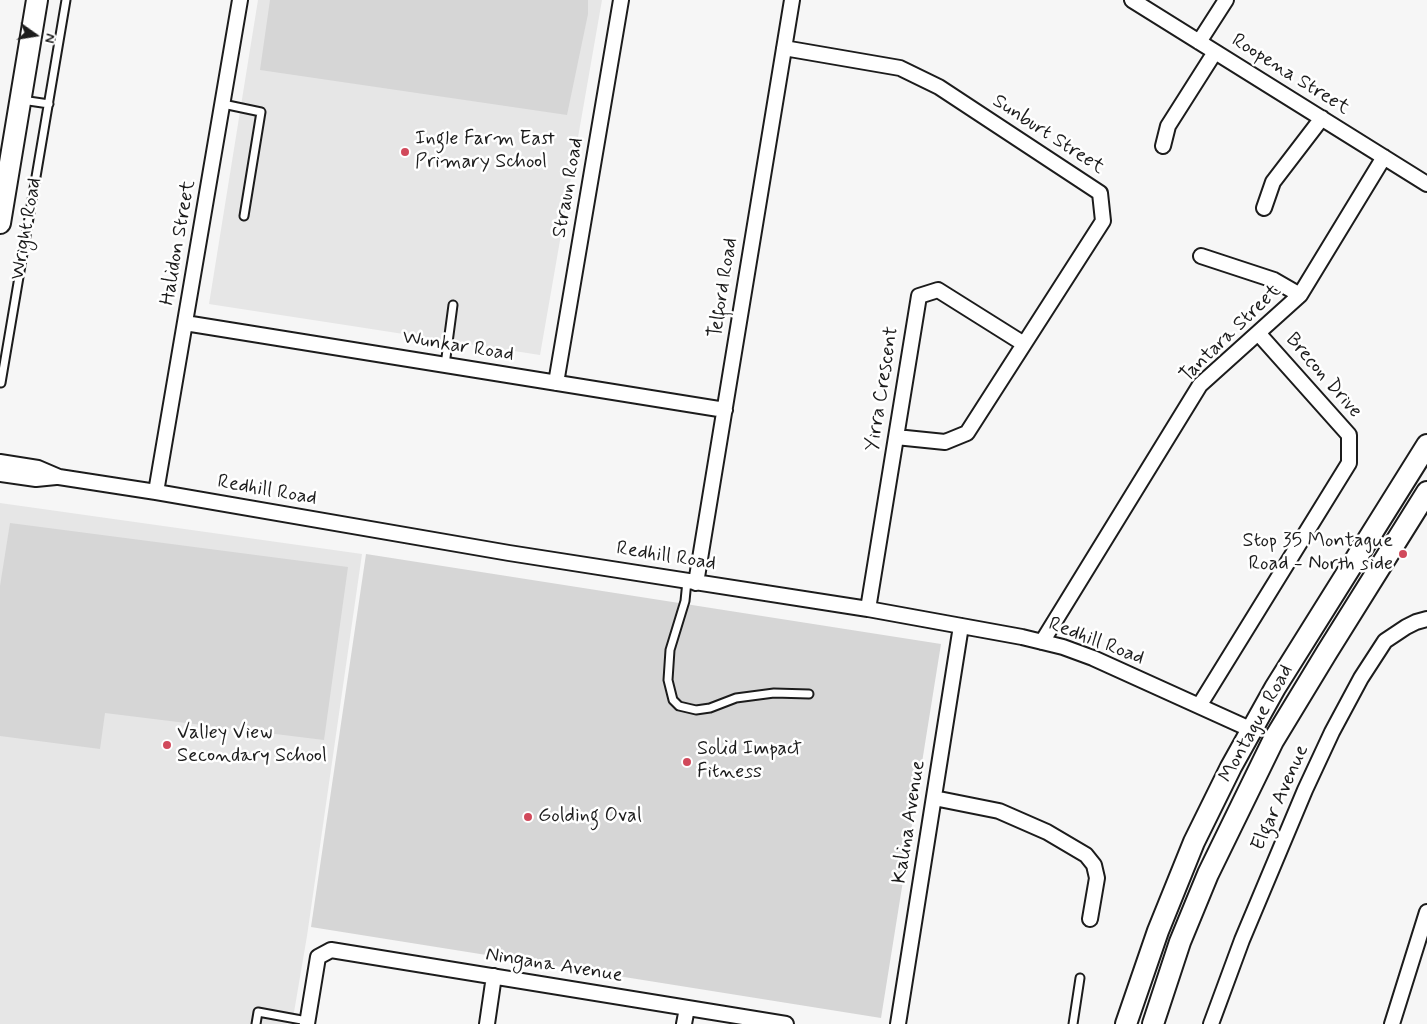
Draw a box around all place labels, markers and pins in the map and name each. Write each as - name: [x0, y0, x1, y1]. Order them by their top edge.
- place label: Ingle Farm East Primary School: [415, 128, 555, 175]
- marker: Ingle Farm East Primary School: [399, 146, 411, 158]
- place label: Stop 35 Montague Road - North side: [1243, 530, 1393, 577]
- marker: Stop 35 Montague Road - North side: [1397, 548, 1409, 560]
- place label: Valley View Secondary School: [177, 722, 327, 769]
- place label: Solid Impact Fitness: [697, 738, 802, 785]
- marker: Valley View Secondary School: [161, 739, 173, 751]
- marker: Solid Impact Fitness: [681, 756, 693, 768]
- place label: Golding Oval: [538, 805, 642, 829]
- marker: Golding Oval: [522, 811, 534, 823]

